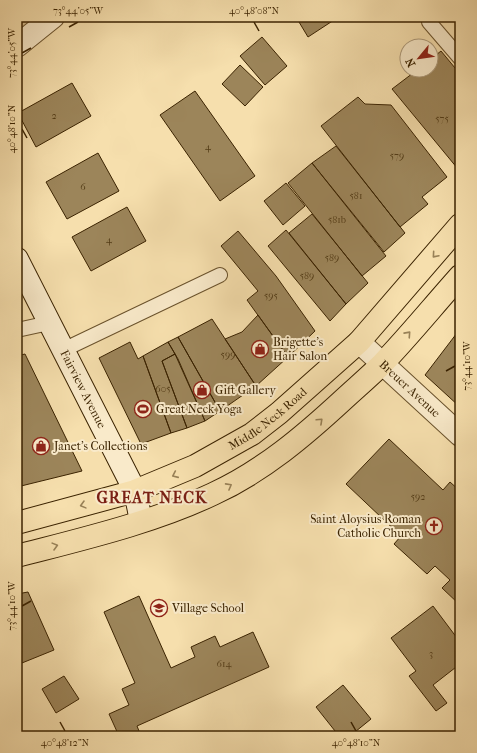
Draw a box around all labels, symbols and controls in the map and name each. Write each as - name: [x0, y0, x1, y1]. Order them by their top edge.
- text: 73°44'05"W: [53, 5, 104, 17]
- text: 40°48'08"N: [229, 5, 279, 17]
- text: 73°44'05"W: [6, 27, 18, 78]
- north arrow: [399, 38, 439, 78]
- text: N: [403, 55, 418, 69]
- text: 40°48'10"N: [6, 104, 18, 153]
- house number: 2: [51, 110, 57, 122]
- house number: 575: [435, 113, 449, 125]
- house number: 4: [205, 141, 212, 153]
- house number: 579: [390, 150, 404, 162]
- house number: 6: [80, 181, 86, 193]
- house number: 581: [350, 190, 362, 202]
- house number: 581b: [328, 214, 346, 226]
- house number: 4: [106, 234, 113, 246]
- one-way arrow: [432, 250, 439, 258]
- house number: 589: [325, 252, 339, 264]
- house number: 589: [300, 270, 314, 282]
- house number: 595: [264, 290, 278, 302]
- one-way arrow: [403, 332, 410, 339]
- place label: Brigette's Hair Salon: [273, 335, 327, 363]
- shop icon: Brigette's Hair Salon: [250, 339, 270, 359]
- text: 73°44'10"W: [461, 340, 473, 391]
- street label: Fairview Avenue: [57, 348, 109, 431]
- house number: 599: [221, 349, 235, 361]
- street label: Breuer Avenue: [376, 357, 443, 420]
- shop icon: Gift Gallery: [192, 380, 212, 400]
- house number: 605: [155, 383, 171, 395]
- place label: Gift Gallery: [215, 383, 276, 397]
- street label: Middle Neck Road: [226, 384, 310, 453]
- sports icon: Great Neck Yoga: [133, 399, 153, 419]
- place label: Great Neck Yoga: [156, 402, 242, 416]
- one-way arrow: [315, 418, 323, 426]
- shop icon: Janet's Collections: [31, 436, 51, 456]
- place label: Janet's Collections: [53, 439, 148, 453]
- one-way arrow: [171, 470, 179, 478]
- one-way arrow: [225, 483, 232, 490]
- district label: GREAT NECK: [96, 488, 208, 507]
- house number: 592: [411, 491, 425, 503]
- one-way arrow: [80, 500, 87, 509]
- place label: Saint Aloysius Roman Catholic Church: [310, 512, 421, 540]
- church icon: Saint Aloysius Roman Catholic Church: [424, 516, 444, 536]
- one-way arrow: [51, 542, 58, 551]
- text: 73°44'10"W: [6, 580, 18, 631]
- school or university icon: Village School: [149, 598, 169, 618]
- place label: Village School: [171, 601, 245, 615]
- house number: 3: [429, 648, 433, 660]
- house number: 614: [217, 658, 233, 670]
- text: 40°48'12"N: [41, 737, 90, 749]
- text: 40°48'10"N: [332, 737, 381, 749]

